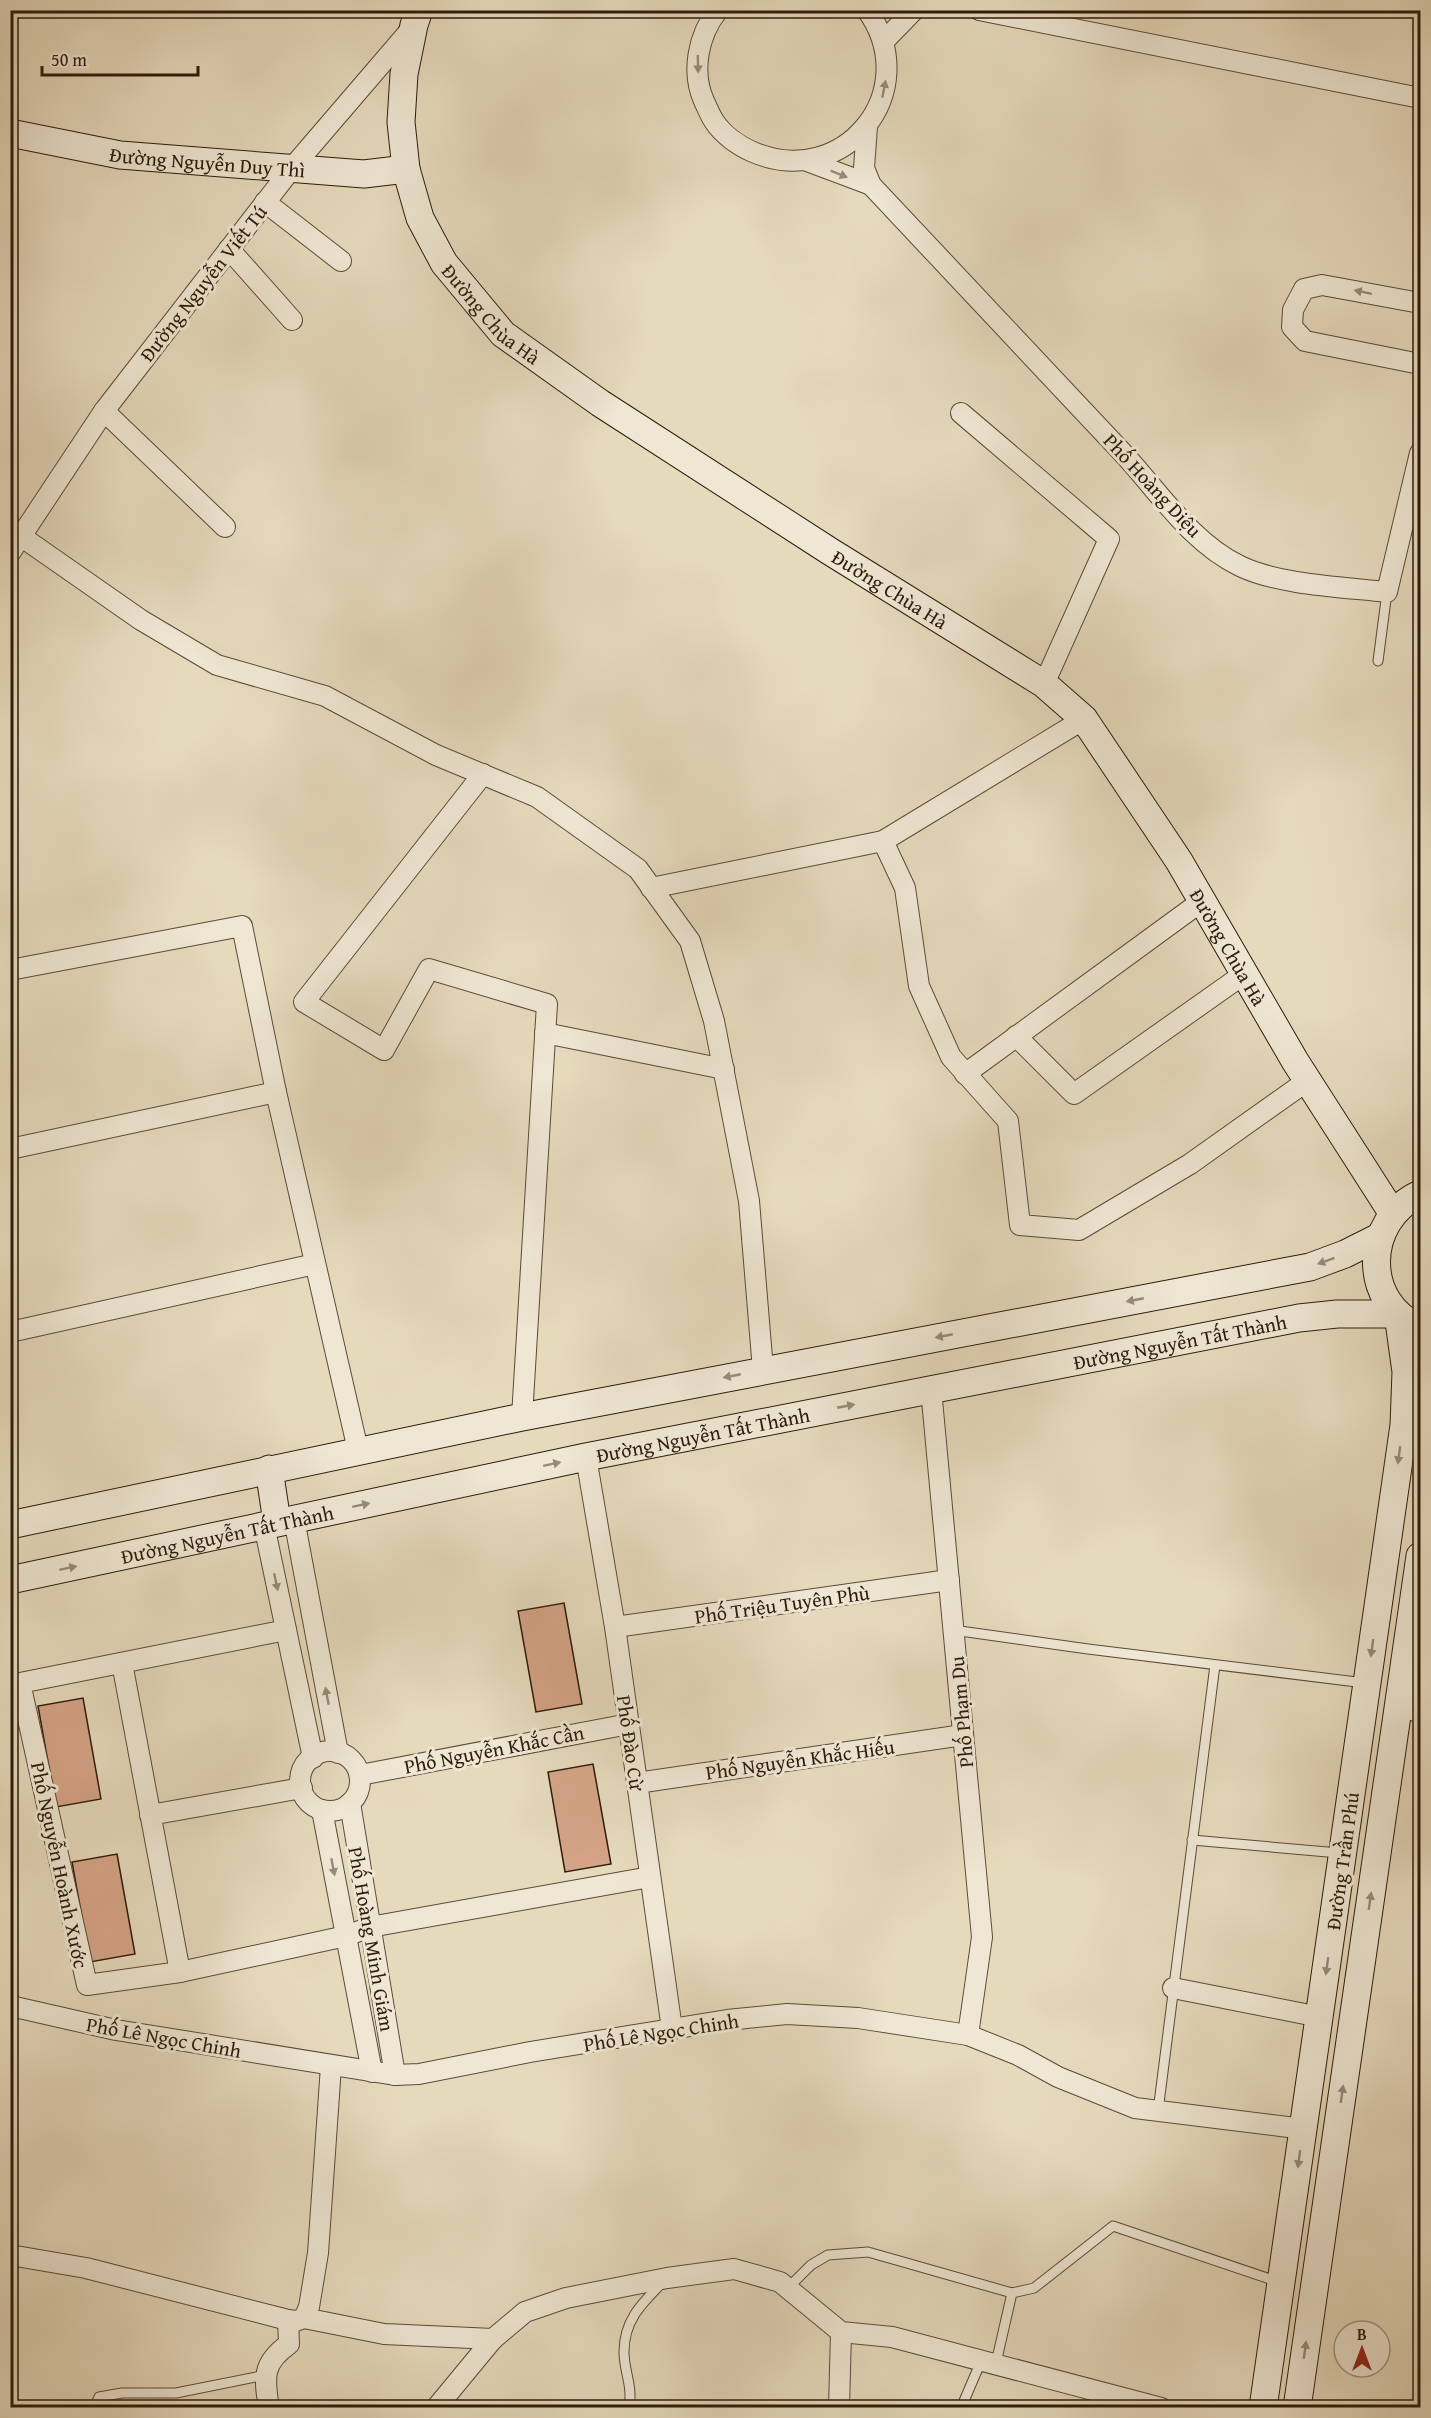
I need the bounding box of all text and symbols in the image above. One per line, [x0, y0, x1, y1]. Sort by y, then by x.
scale bar [42, 39, 198, 77]
text: 50 m [51, 46, 87, 73]
one-way arrow [694, 55, 703, 74]
one-way arrow [880, 79, 889, 98]
street label: Đường Nguyễn Duy Thì [107, 139, 307, 184]
one-way arrow [830, 170, 848, 179]
street label: Đường Nguyễn Viết Tú [132, 198, 274, 368]
street label: Đường Chùa Hà [436, 257, 547, 371]
one-way arrow [1354, 286, 1373, 296]
street label: Phố Hoàng Diệu [1097, 426, 1209, 544]
street label: Đường Chùa Hà [827, 542, 954, 636]
street label: Đường Chùa Hà [1183, 883, 1274, 1011]
one-way arrow [1317, 1257, 1335, 1267]
one-way arrow [1126, 1296, 1145, 1305]
street label: Đường Nguyễn Tất Thành [1071, 1306, 1289, 1376]
one-way arrow [934, 1332, 953, 1341]
one-way arrow [722, 1372, 741, 1381]
street label: Đường Nguyễn Tất Thành [594, 1399, 812, 1469]
one-way arrow [837, 1401, 856, 1410]
one-way arrow [1395, 1446, 1404, 1465]
one-way arrow [542, 1459, 561, 1469]
street label: Đường Nguyễn Tất Thành [118, 1497, 336, 1570]
one-way arrow [352, 1499, 370, 1509]
one-way arrow [58, 1563, 77, 1572]
one-way arrow [271, 1573, 281, 1591]
street label: Phố Triệu Tuyên Phù [693, 1577, 871, 1631]
one-way arrow [1368, 1639, 1377, 1658]
street label: Phố Phạm Du [942, 1655, 980, 1769]
one-way arrow [322, 1686, 331, 1705]
street label: Phố Đào Cừ [610, 1693, 652, 1793]
street label: Phố Nguyễn Khắc Cần [402, 1717, 586, 1781]
street label: Phố Nguyễn Khắc Hiếu [704, 1731, 896, 1787]
street label: Phố Nguyễn Hoành Xước [24, 1759, 96, 1971]
street label: Đường Trần Phú [1318, 1790, 1366, 1932]
street label: Phố Hoàng Minh Giám [341, 1844, 403, 2034]
one-way arrow [329, 1858, 338, 1877]
one-way arrow [1366, 1892, 1375, 1911]
one-way arrow [1322, 1957, 1331, 1976]
street label: Phố Lê Ngọc Chinh [581, 2005, 741, 2059]
street label: Phố Lê Ngọc Chinh [84, 2009, 244, 2065]
one-way arrow [1337, 2085, 1346, 2104]
one-way arrow [1295, 2150, 1304, 2169]
north arrow [1332, 2319, 1392, 2379]
text: B [1357, 2322, 1367, 2346]
one-way arrow [1300, 2340, 1309, 2359]

